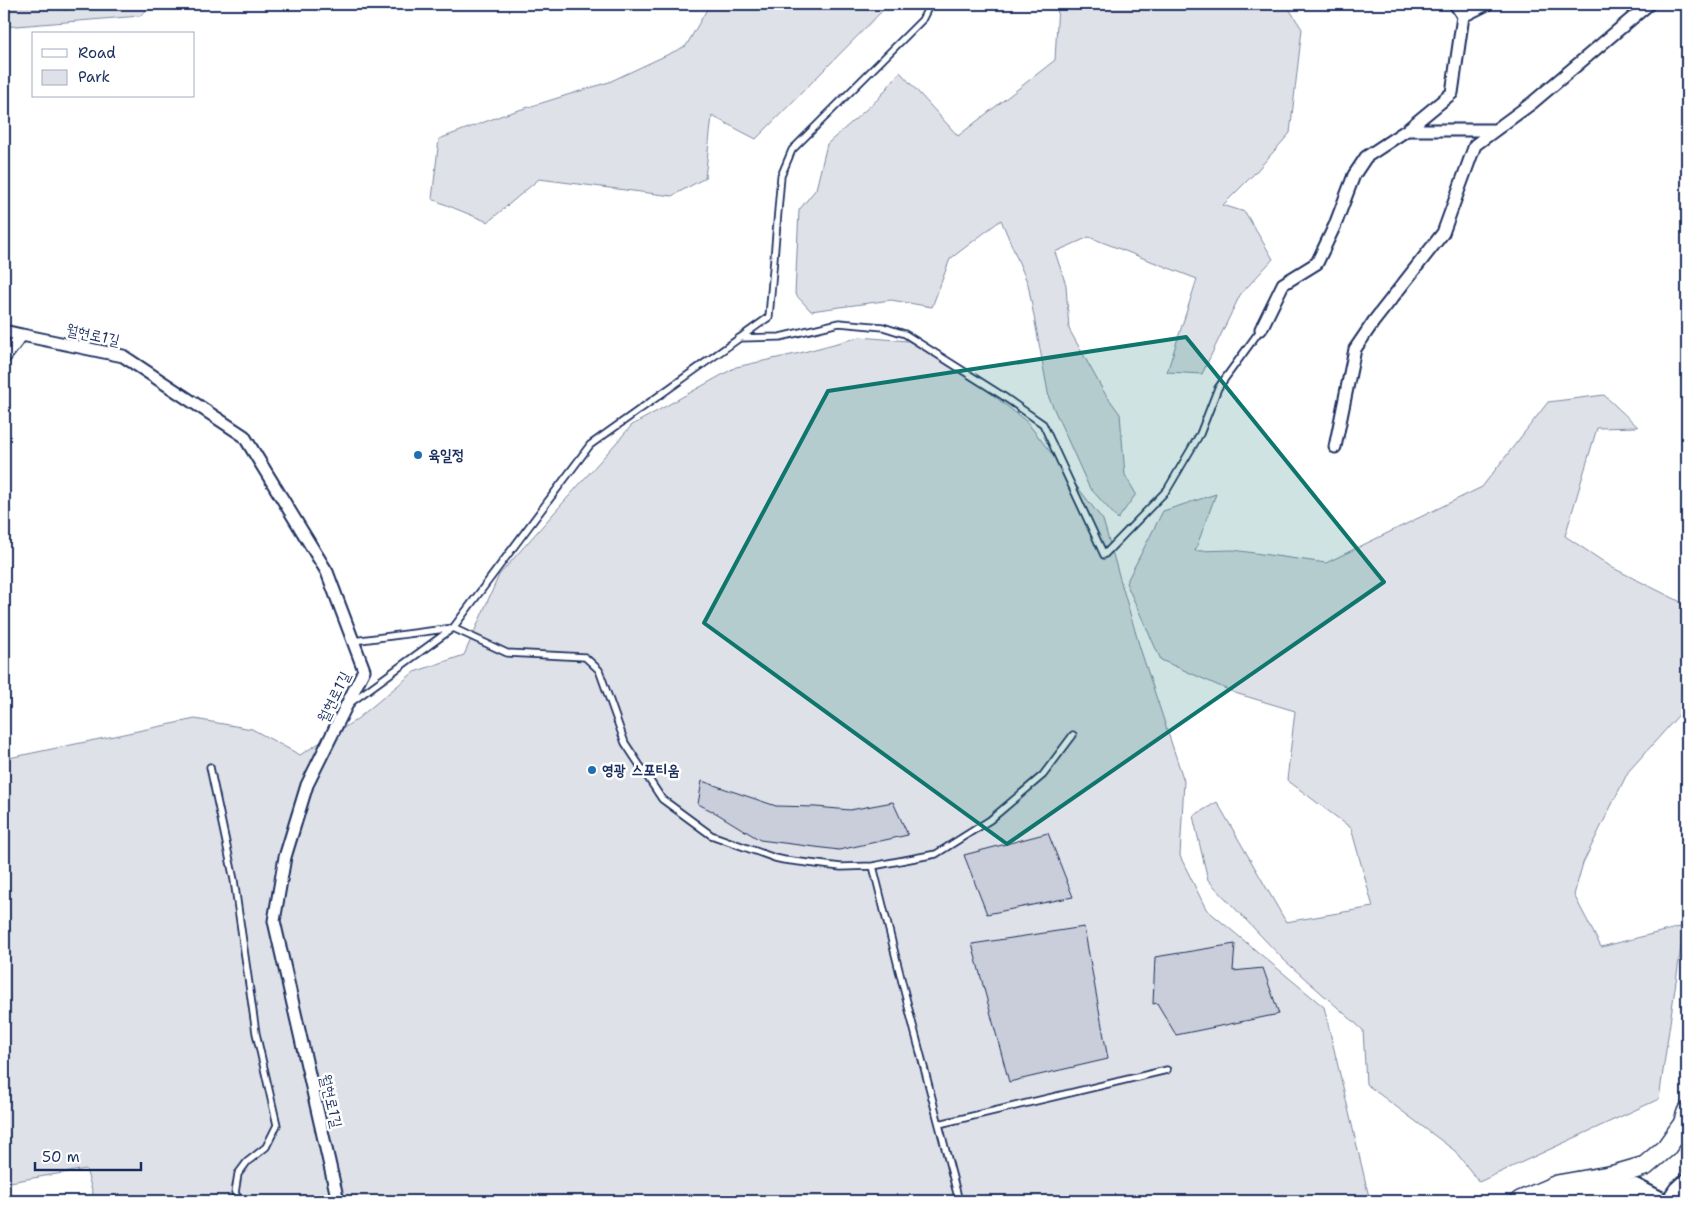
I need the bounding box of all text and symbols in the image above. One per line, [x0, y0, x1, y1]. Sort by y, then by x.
legend [32, 32, 195, 98]
text: Road [78, 43, 116, 63]
text: Park [78, 67, 110, 87]
street label: 월현로1길 [64, 320, 122, 350]
place label: 육일정 [428, 445, 464, 465]
marker: 육일정 [412, 449, 424, 461]
street label: 월현로1길 [313, 668, 355, 726]
place label: 영광 스포티움 [602, 760, 680, 780]
marker: 영광 스포티움 [586, 764, 598, 776]
street label: 월현로1길 [315, 1072, 347, 1130]
scale bar [35, 1140, 141, 1172]
text: 50 m [42, 1147, 80, 1167]

